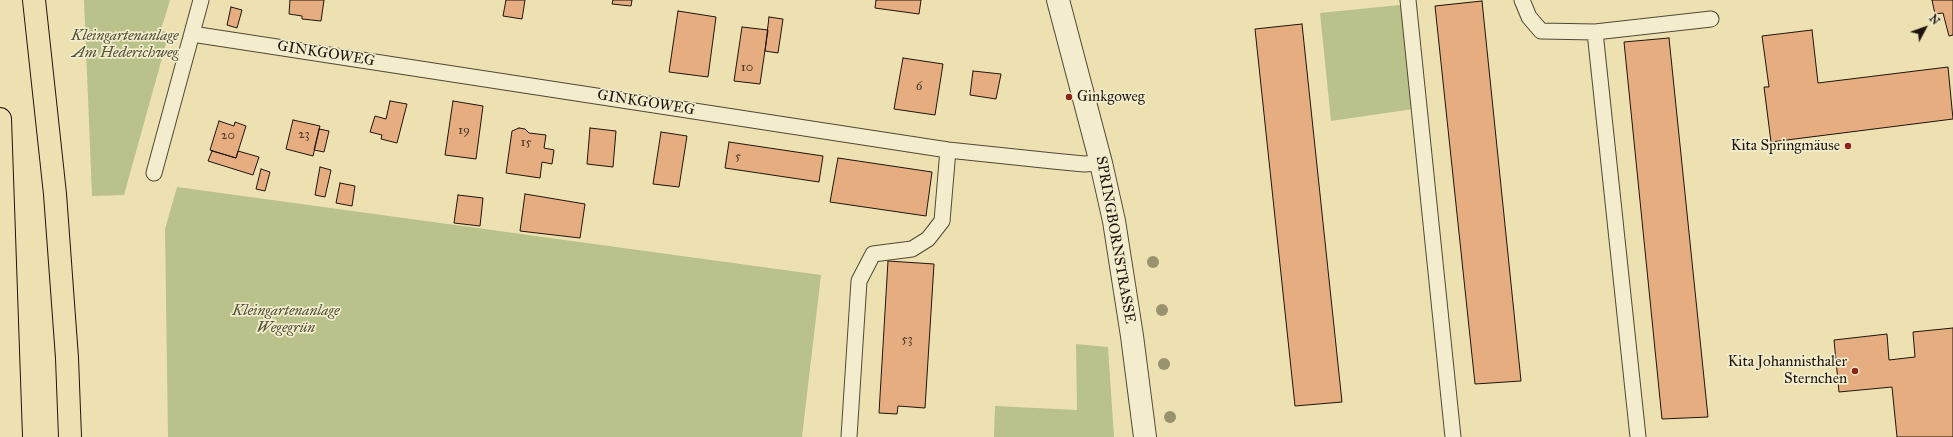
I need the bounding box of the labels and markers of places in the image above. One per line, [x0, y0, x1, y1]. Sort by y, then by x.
place label: Ginkgoweg [1077, 88, 1145, 106]
marker: Ginkgoweg [1064, 92, 1074, 102]
place label: Kita Springmäuse [1731, 137, 1840, 155]
marker: Kita Springmäuse [1843, 141, 1853, 151]
place label: Kita Johannisthaler Sternchen [1728, 353, 1847, 388]
marker: Kita Johannisthaler Sternchen [1850, 366, 1860, 376]

